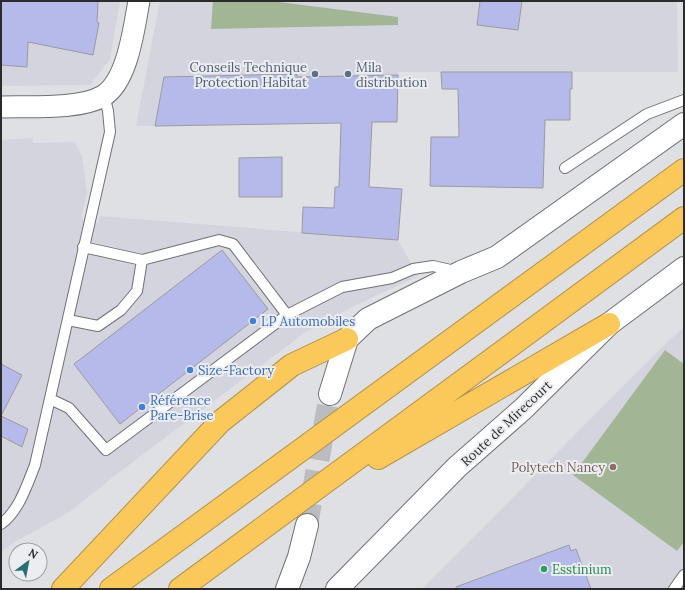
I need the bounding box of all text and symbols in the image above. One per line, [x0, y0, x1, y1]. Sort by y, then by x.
place label: Conseils Technique Protection Habitat [190, 59, 307, 91]
place label: Mila distribution [356, 59, 427, 91]
marker: Conseils Technique Protection Habitat [310, 69, 320, 79]
marker: Mila distribution [343, 69, 353, 79]
place label: LP Automobiles [261, 313, 355, 330]
marker: LP Automobiles [248, 316, 258, 326]
place label: Size-Factory [198, 362, 274, 379]
marker: Size-Factory [185, 365, 195, 375]
street label: Route de Mirecourt [457, 377, 555, 470]
place label: Référence Pare-Brise [150, 392, 214, 424]
marker: Référence Pare-Brise [137, 402, 147, 412]
place label: Polytech Nancy [511, 459, 605, 476]
marker: Polytech Nancy [608, 462, 618, 472]
north arrow [8, 542, 48, 582]
text: N [26, 545, 41, 562]
place label: Esstinium [552, 561, 612, 578]
marker: Esstinium [539, 564, 549, 574]

